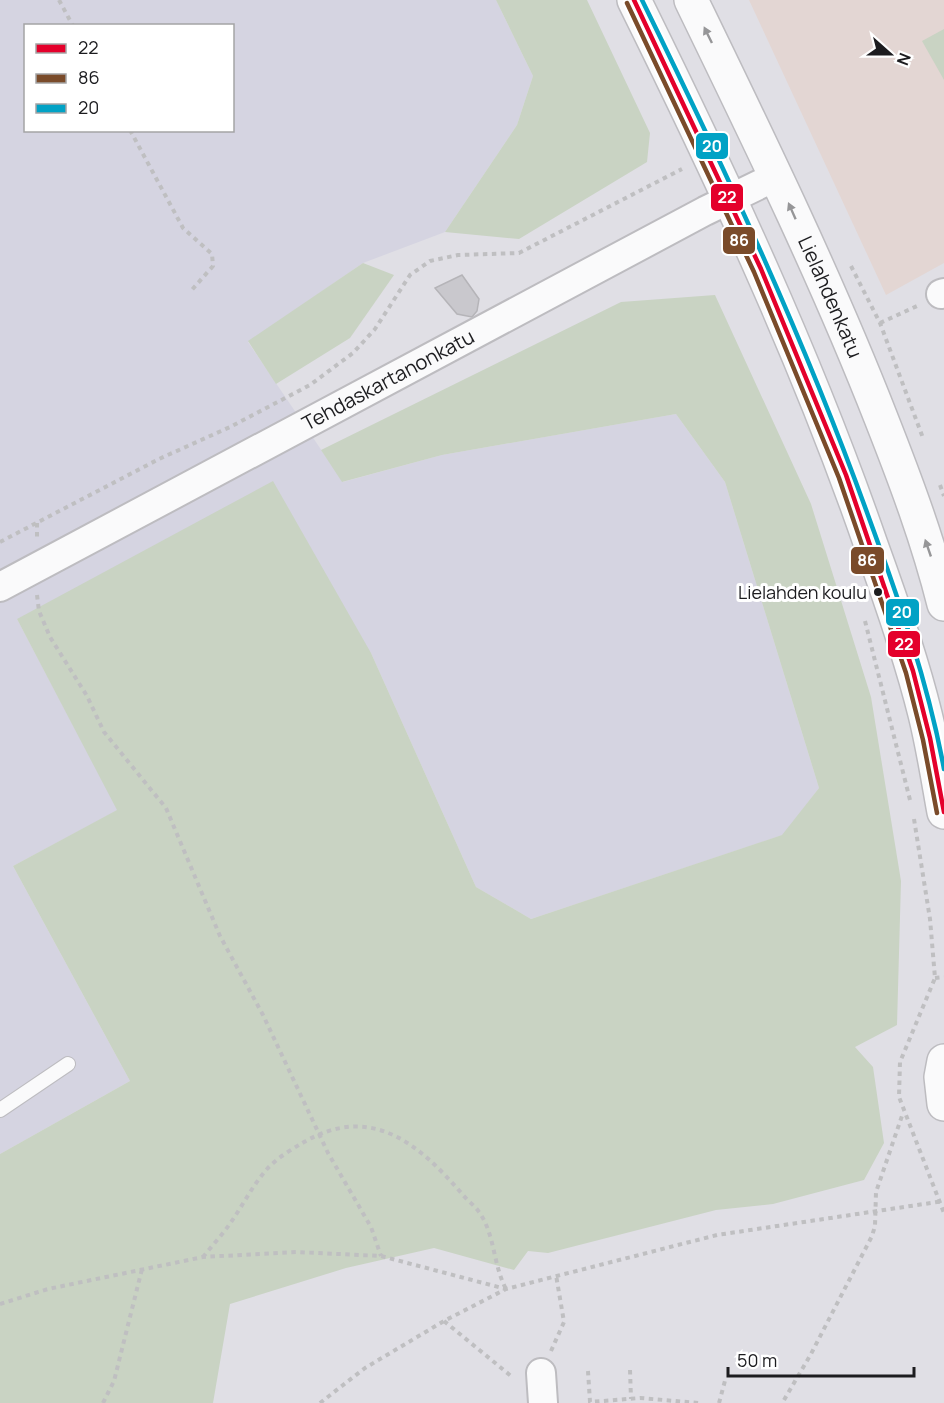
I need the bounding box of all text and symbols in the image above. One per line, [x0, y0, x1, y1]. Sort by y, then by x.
legend [24, 24, 234, 132]
north arrow [860, 24, 920, 84]
one-way arrow [703, 27, 713, 44]
text: 22 [78, 35, 99, 59]
text: N [892, 50, 916, 69]
text: 86 [78, 65, 100, 89]
text: 20 [78, 95, 99, 119]
line badge: 20 [695, 132, 729, 160]
text: 20 [702, 135, 722, 157]
line badge: 22 [710, 183, 744, 212]
text: 22 [717, 186, 737, 208]
one-way arrow [787, 202, 797, 220]
line badge: 86 [722, 226, 756, 255]
text: 86 [729, 229, 749, 251]
street label: Lielahdenkatu [792, 231, 869, 362]
street label: Tehdaskartanonkatu [297, 323, 479, 436]
one-way arrow [922, 538, 932, 556]
line badge: 86 [850, 546, 885, 575]
text: 86 [857, 549, 877, 571]
place label: Lielahden koulu [738, 580, 867, 604]
marker: Lielahden koulu [872, 586, 884, 598]
line badge: 20 [885, 598, 920, 627]
text: 20 [892, 601, 912, 623]
line badge: 22 [887, 630, 921, 658]
text: 22 [894, 633, 914, 655]
scale bar [728, 1340, 914, 1378]
text: 50 m [737, 1348, 777, 1372]

